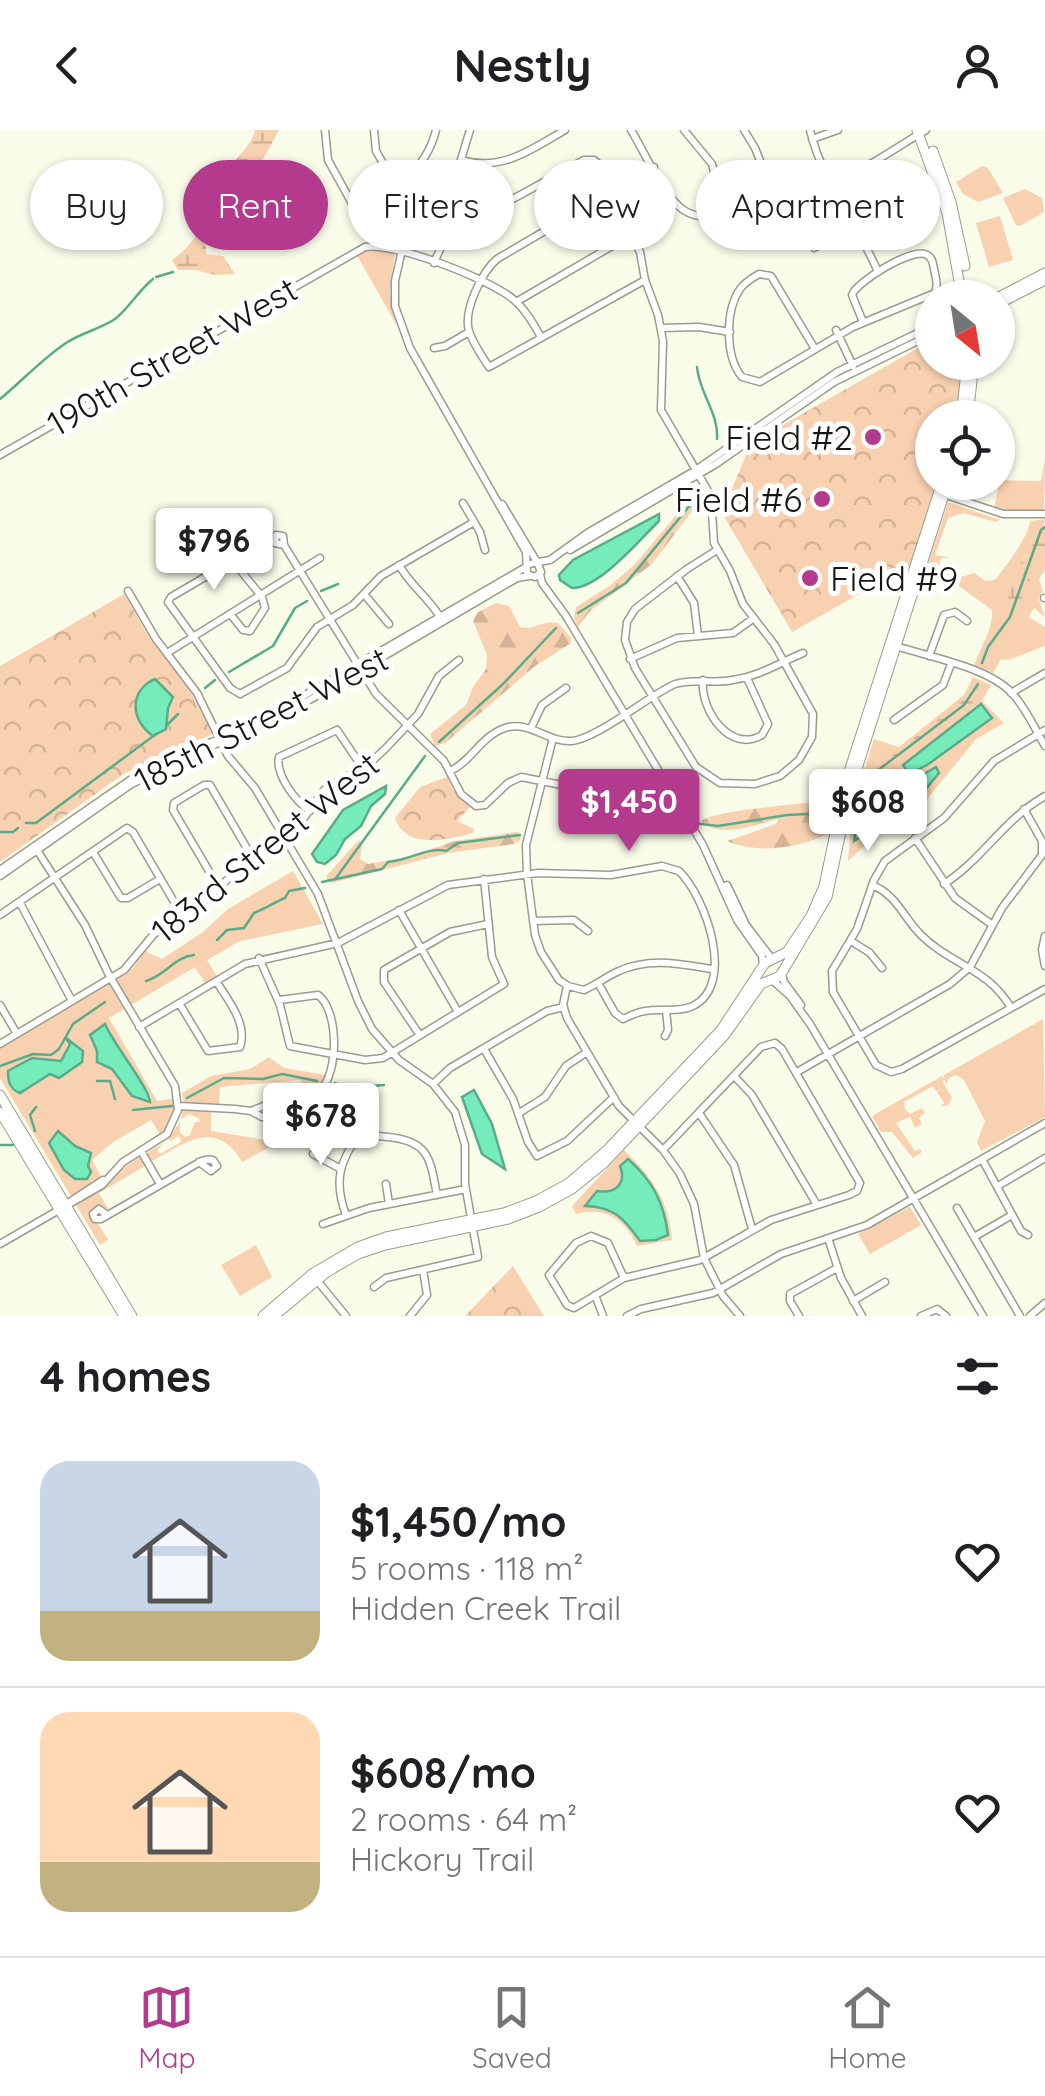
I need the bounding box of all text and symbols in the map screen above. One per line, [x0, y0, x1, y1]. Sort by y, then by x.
text: Nestly [454, 37, 591, 93]
icon: back [40, 38, 95, 93]
icon: person [950, 38, 1005, 93]
chip: Buy [30, 160, 163, 250]
chip: Rent [183, 160, 328, 250]
chip: Filters [348, 160, 514, 250]
chip: New [534, 160, 676, 250]
chip: Apartment [696, 160, 940, 250]
street label: 190th Street West [39, 267, 305, 445]
north arrow [915, 280, 1015, 380]
map controls [915, 280, 1015, 500]
button: locate [915, 400, 1015, 500]
place label: Field #2 [725, 415, 853, 459]
marker: Field #2 [862, 426, 884, 448]
place label: Field #6 [675, 477, 802, 521]
marker: Field #6 [811, 488, 833, 510]
pin: $796 [155, 508, 273, 593]
text: $796 [178, 520, 250, 560]
place label: Field #9 [830, 556, 958, 600]
marker: Field #9 [799, 567, 821, 589]
street label: 185th Street West [127, 636, 395, 802]
street label: 183rd Street West [142, 742, 388, 952]
pin: $1,450 [548, 769, 710, 854]
pin: $608 [809, 769, 927, 854]
text: $1,450 [580, 781, 678, 821]
text: $608 [831, 781, 905, 821]
pin: $678 [262, 1083, 380, 1168]
text: $678 [285, 1095, 357, 1135]
icon: filters [950, 1349, 1005, 1404]
text: 4 homes [40, 1350, 211, 1403]
text: $1,450/mo [350, 1495, 566, 1548]
icon: home [120, 1501, 240, 1621]
icon: heart [950, 1534, 1005, 1589]
text: 5 rooms · 118 m² [350, 1548, 583, 1588]
text: Hidden Creek Trail [350, 1588, 621, 1628]
text: $608/mo [350, 1746, 536, 1799]
icon: home [120, 1752, 240, 1872]
icon: heart [950, 1785, 1005, 1840]
text: 2 rooms · 64 m² [350, 1799, 577, 1839]
text: Hickory Trail [350, 1839, 534, 1879]
tab: Map [138, 1980, 195, 2075]
tab: Saved [472, 1980, 552, 2075]
tab: Home [828, 1980, 907, 2075]

